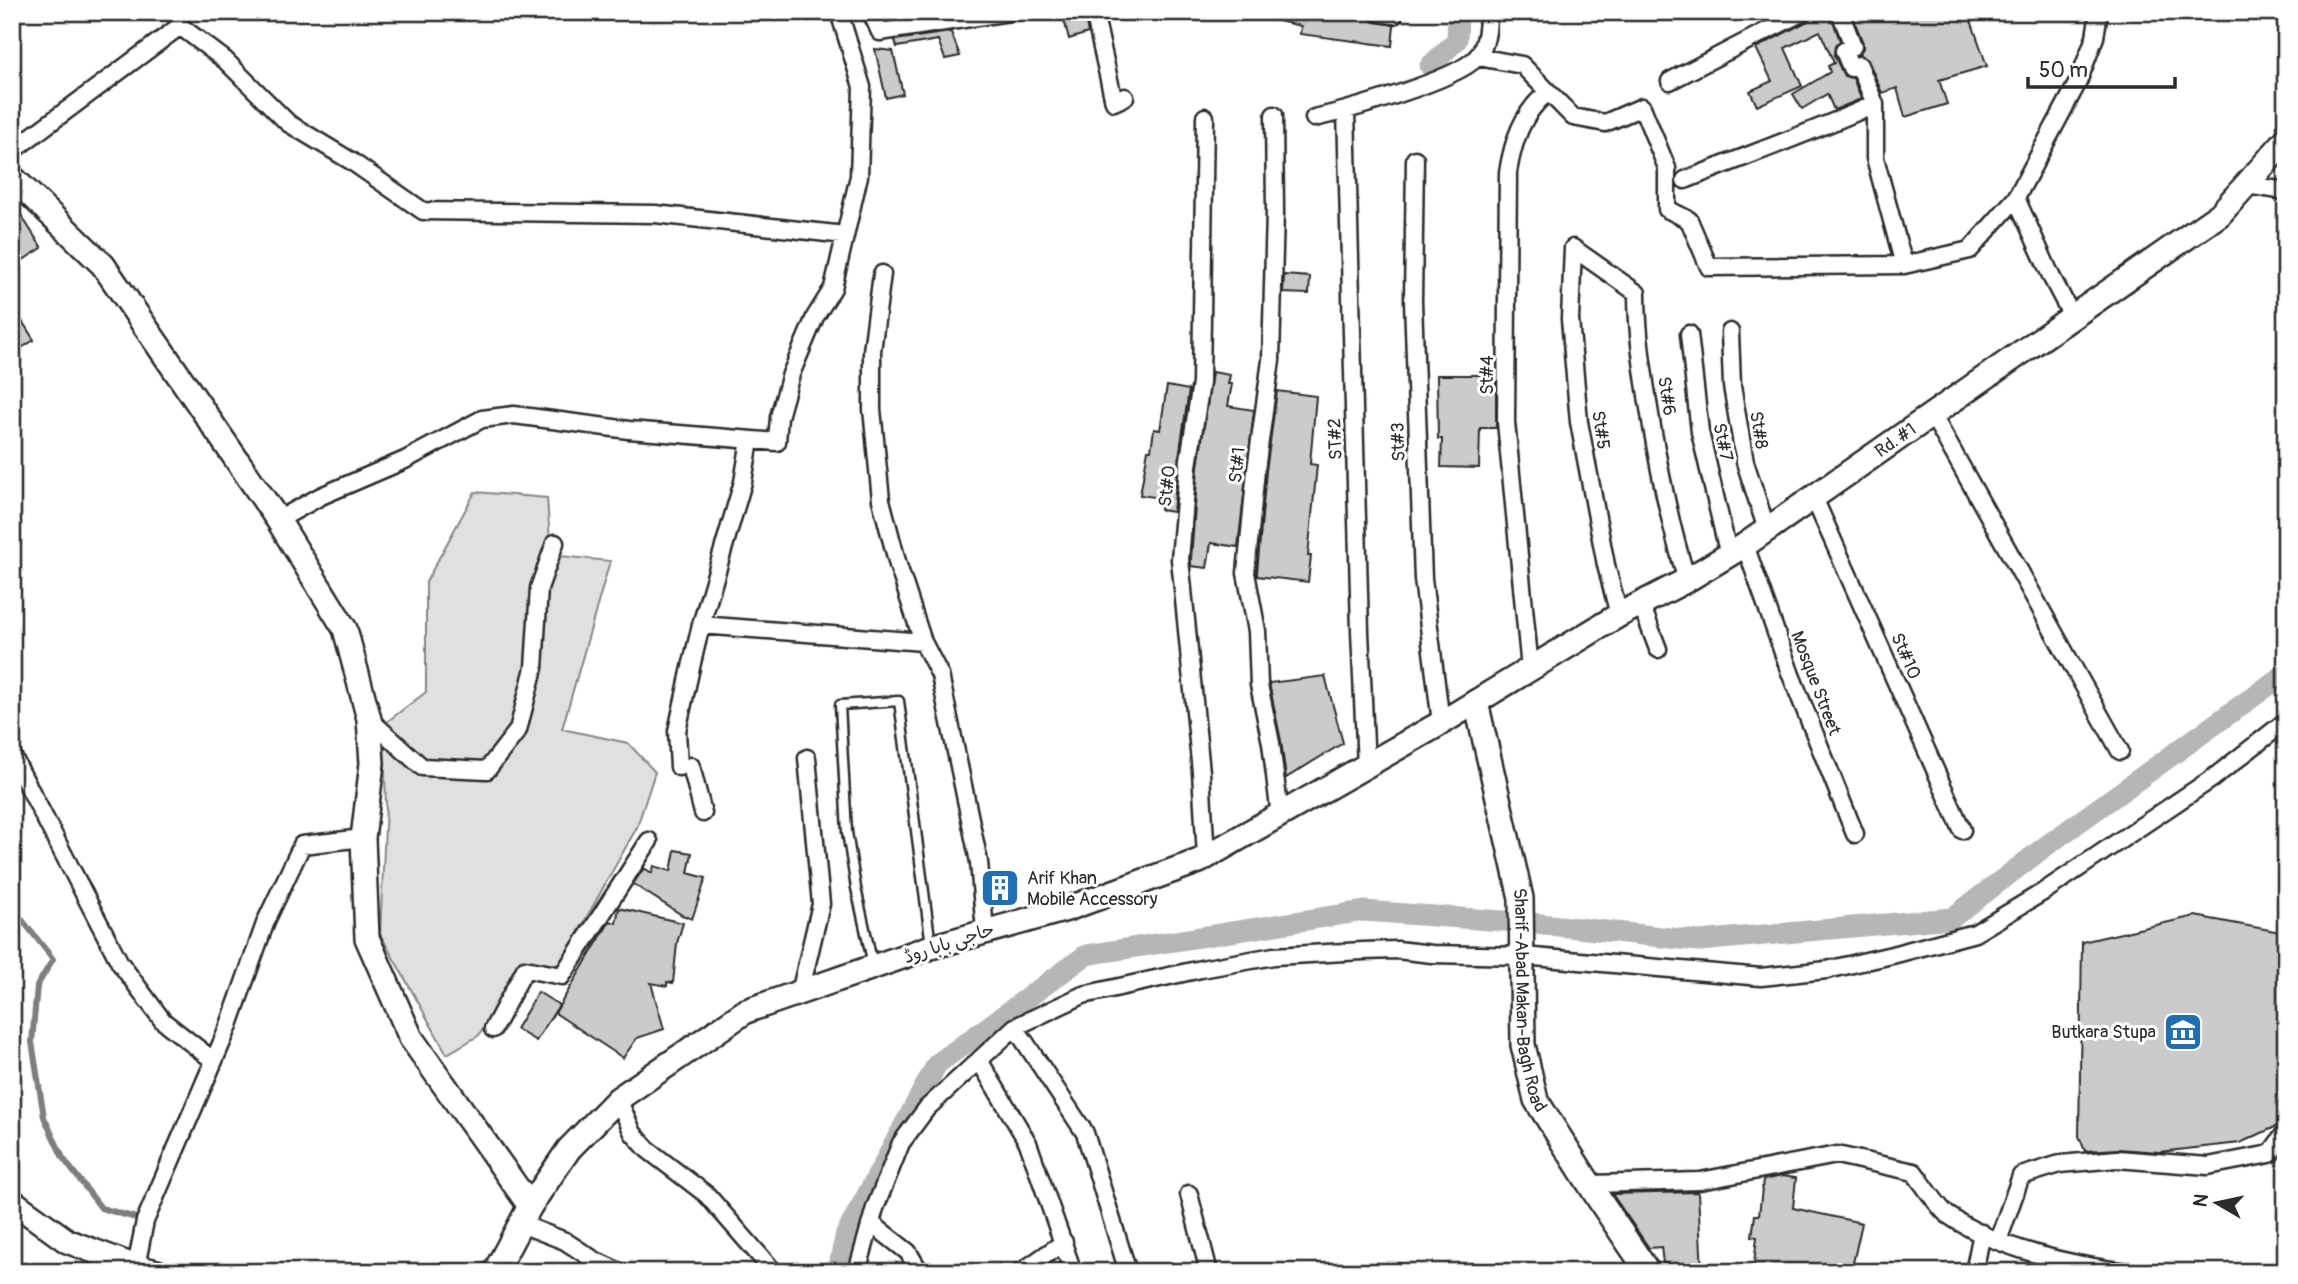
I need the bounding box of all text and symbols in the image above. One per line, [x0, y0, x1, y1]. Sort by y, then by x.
scale bar [2028, 46, 2176, 90]
text: 50 m [2039, 57, 2088, 84]
street label: St#4 [1476, 355, 1499, 395]
street label: St#6 [1652, 375, 1681, 417]
street label: St#5 [1586, 409, 1615, 451]
street label: St#8 [1744, 409, 1773, 451]
street label: ST#2 [1323, 418, 1348, 460]
street label: Rd. #1 [1871, 418, 1921, 463]
street label: St#7 [1707, 421, 1738, 464]
street label: St#3 [1386, 422, 1411, 462]
street label: St#1 [1224, 446, 1251, 484]
street label: St#0 [1154, 464, 1181, 508]
street label: Mosque Street [1785, 628, 1846, 739]
street label: St#10 [1885, 629, 1926, 683]
building icon: Arif Khan Mobile Accessory [979, 867, 1021, 909]
place label: Arif Khan Mobile Accessory [1027, 867, 1158, 911]
street label: Sharif-Abad Makan-Bagh Road [1507, 886, 1552, 1117]
street label: حاجی بابا روڈ [901, 918, 997, 969]
museum icon: Butkara Stupa [2162, 1011, 2204, 1053]
place label: Butkara Stupa [2051, 1021, 2156, 1044]
north arrow [2182, 1168, 2252, 1238]
text: N [2188, 1192, 2214, 1209]

